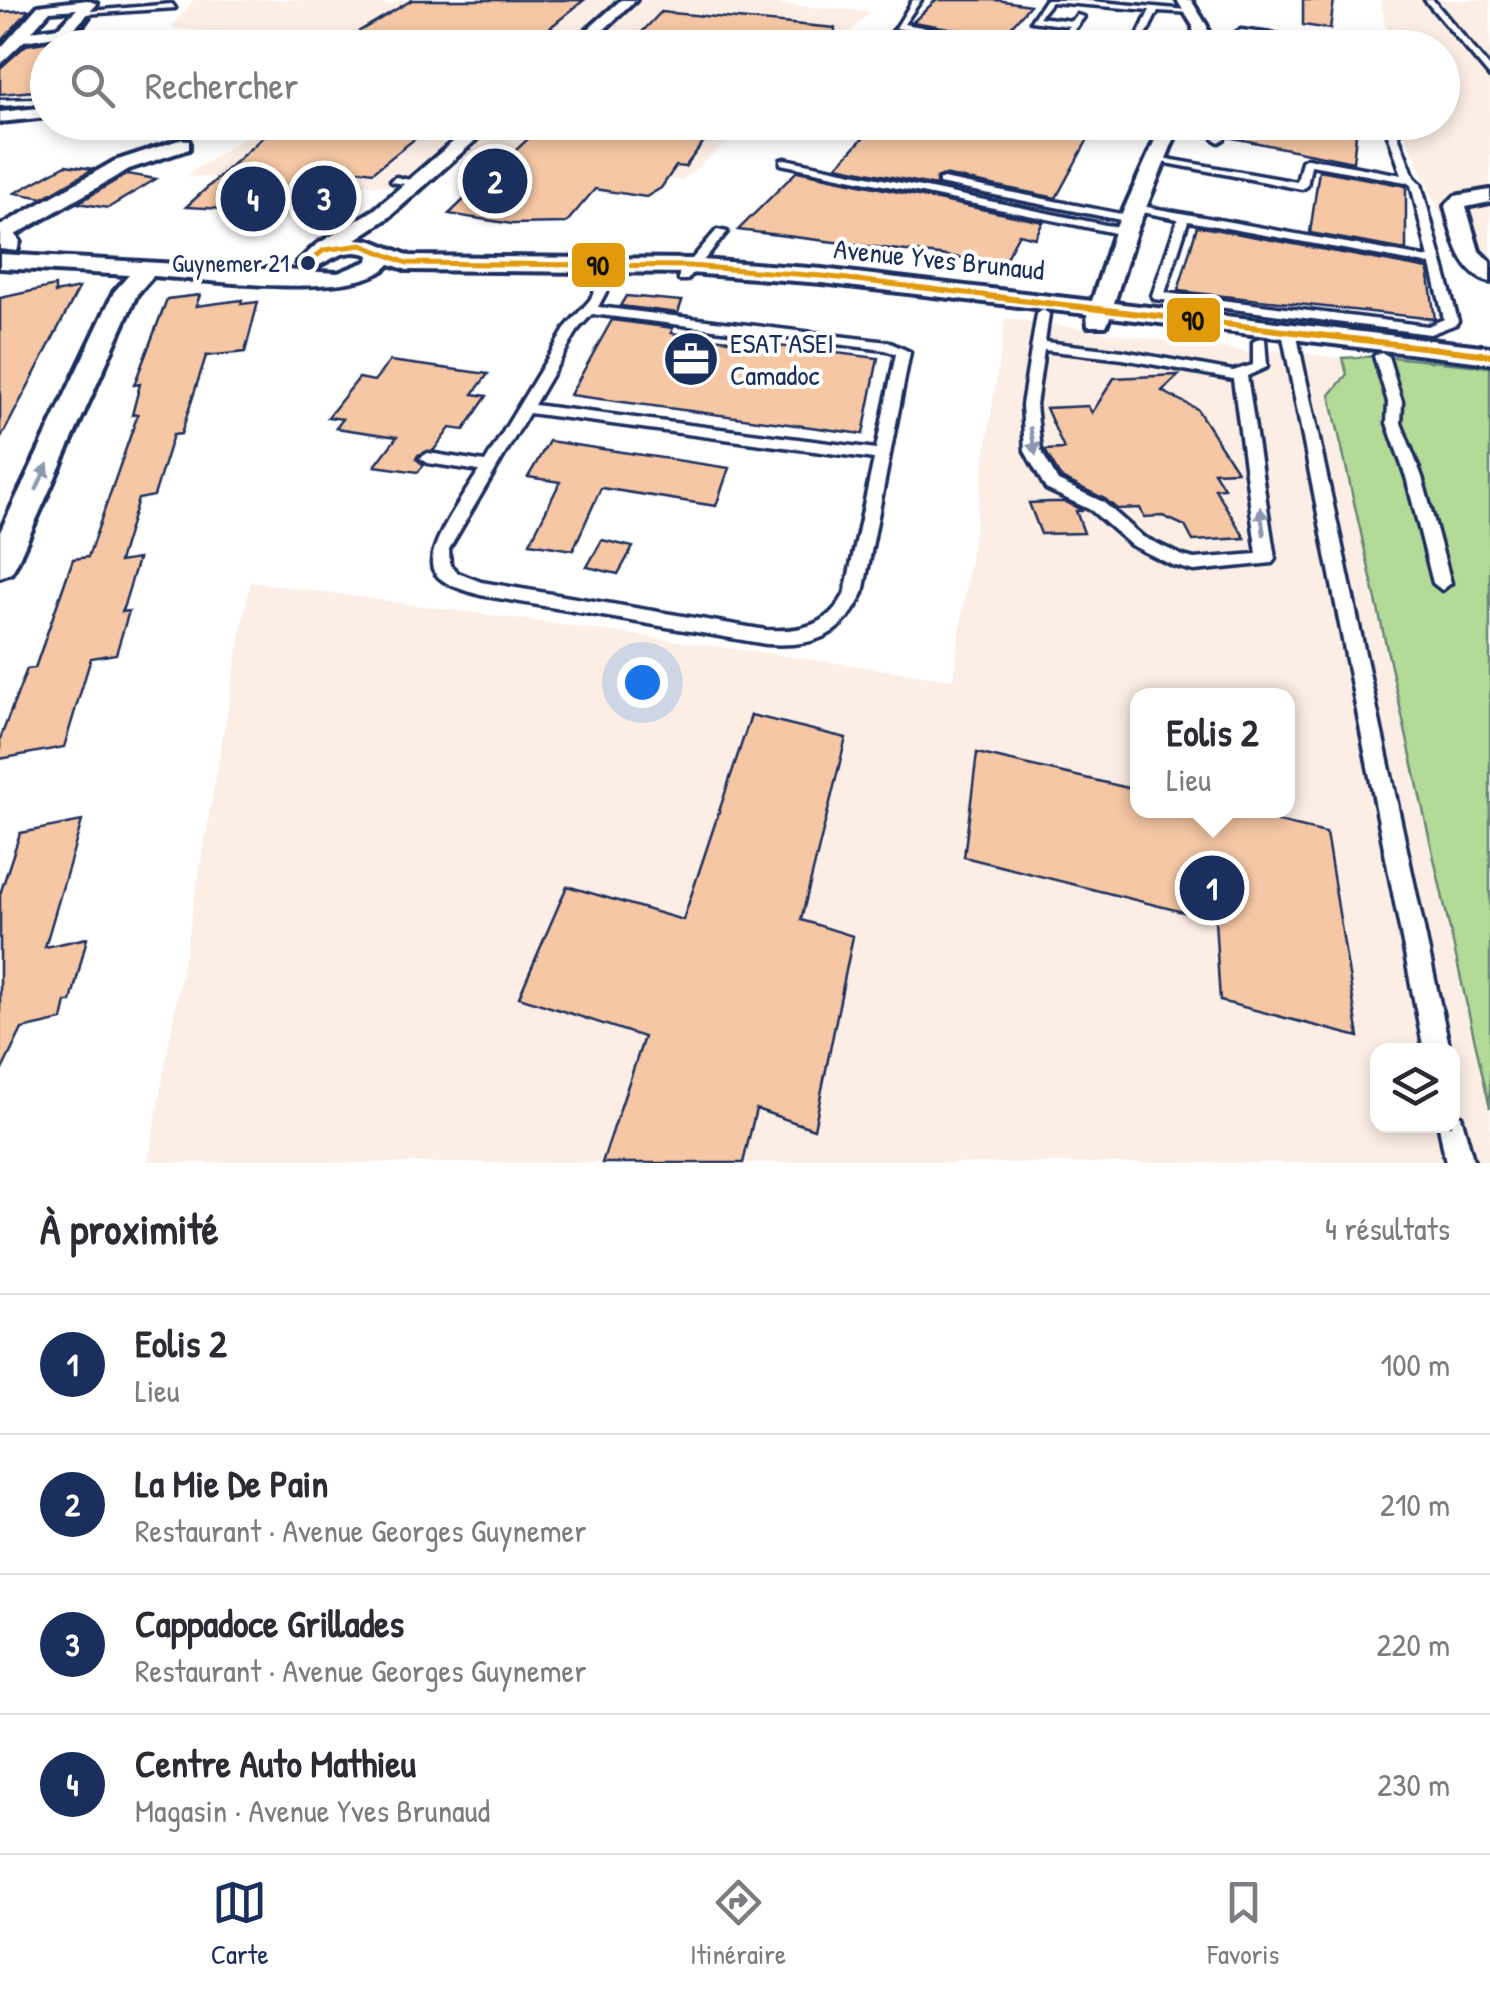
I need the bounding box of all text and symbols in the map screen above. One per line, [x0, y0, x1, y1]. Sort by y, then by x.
search box [30, 30, 1460, 140]
icon: search [65, 58, 120, 113]
text: Rechercher [145, 59, 298, 111]
pin: 2 [462, 144, 528, 218]
pin: 3 [292, 160, 356, 236]
pin: 4 [220, 162, 286, 236]
street label: Avenue Yves Brunaud [832, 229, 1046, 289]
line badge: 90 [570, 241, 627, 289]
place label: Guynemer 21 [172, 246, 289, 280]
text: 90 [587, 246, 610, 284]
marker: Guynemer 21 [298, 253, 318, 273]
line badge: 90 [1165, 296, 1222, 344]
text: 90 [1182, 301, 1205, 339]
place label: ESAT ASEI Camadoc [730, 324, 834, 394]
office icon: ESAT ASEI Camadoc [661, 329, 721, 389]
one-way arrow [1026, 426, 1042, 457]
one-way arrow [34, 462, 50, 492]
one-way arrow [1254, 505, 1270, 536]
your location [617, 657, 668, 708]
popup [1130, 688, 1295, 818]
text: Eolis 2 [1167, 706, 1258, 758]
text: Lieu [1167, 758, 1211, 801]
pin: 1 [1180, 850, 1244, 926]
map controls [1370, 1043, 1460, 1133]
button: layers [1370, 1043, 1460, 1133]
text: À proximité [40, 1200, 219, 1257]
text: 4 résultats [1325, 1207, 1450, 1250]
text: Eolis 2 [135, 1317, 227, 1369]
text: 1 [67, 1343, 78, 1386]
text: 100 m [1381, 1343, 1450, 1386]
text: Lieu [135, 1369, 180, 1412]
text: La Mie De Pain [135, 1457, 329, 1509]
text: 2 [65, 1483, 80, 1526]
text: 210 m [1380, 1483, 1450, 1526]
text: Restaurant · Avenue Georges Guynemer [135, 1509, 587, 1552]
text: Cappadoce Grillades [135, 1597, 404, 1649]
text: 3 [65, 1623, 80, 1666]
text: 220 m [1377, 1623, 1450, 1666]
text: Restaurant · Avenue Georges Guynemer [135, 1649, 587, 1692]
text: Centre Auto Mathieu [135, 1737, 416, 1789]
text: 4 [66, 1763, 79, 1806]
text: 230 m [1377, 1763, 1450, 1806]
text: Magasin · Avenue Yves Brunaud [135, 1789, 490, 1832]
tab: Carte [211, 1875, 269, 1973]
tab: Itinéraire [690, 1875, 786, 1973]
tab: Favoris [1208, 1875, 1279, 1973]

